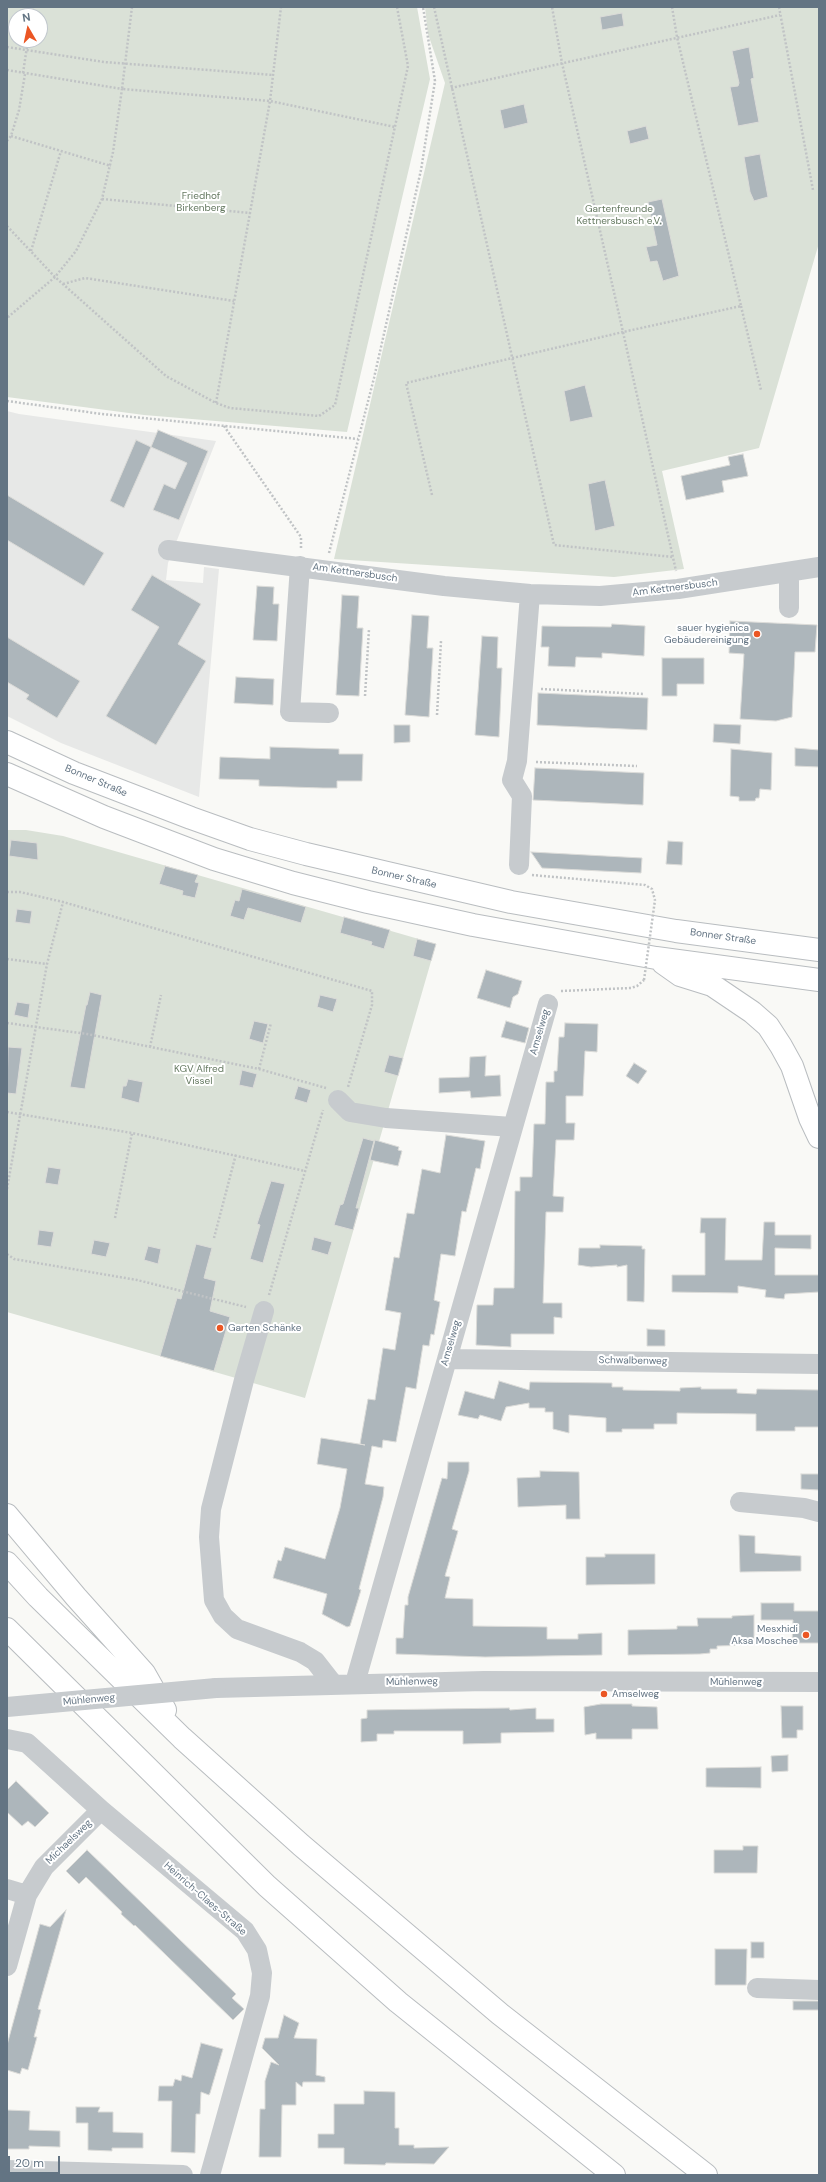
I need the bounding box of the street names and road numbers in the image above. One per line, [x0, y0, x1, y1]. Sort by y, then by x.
street label: Am Kettnersbusch [312, 561, 398, 585]
street label: Am Kettnersbusch [632, 577, 718, 599]
street label: Bonner Straße [63, 762, 129, 800]
street label: Bonner Straße [370, 865, 438, 891]
street label: Bonner Straße [689, 926, 757, 948]
street label: Amselweg [528, 1008, 552, 1056]
street label: Amselweg [439, 1319, 463, 1367]
street label: Schwalbenweg [599, 1354, 667, 1368]
street label: Mühlenweg [386, 1676, 438, 1688]
street label: Mühlenweg [710, 1676, 762, 1688]
street label: Mühlenweg [62, 1692, 116, 1708]
street label: Michaelsweg [44, 1817, 94, 1867]
street label: Heinrich-Claes-Straße [161, 1860, 249, 1938]

